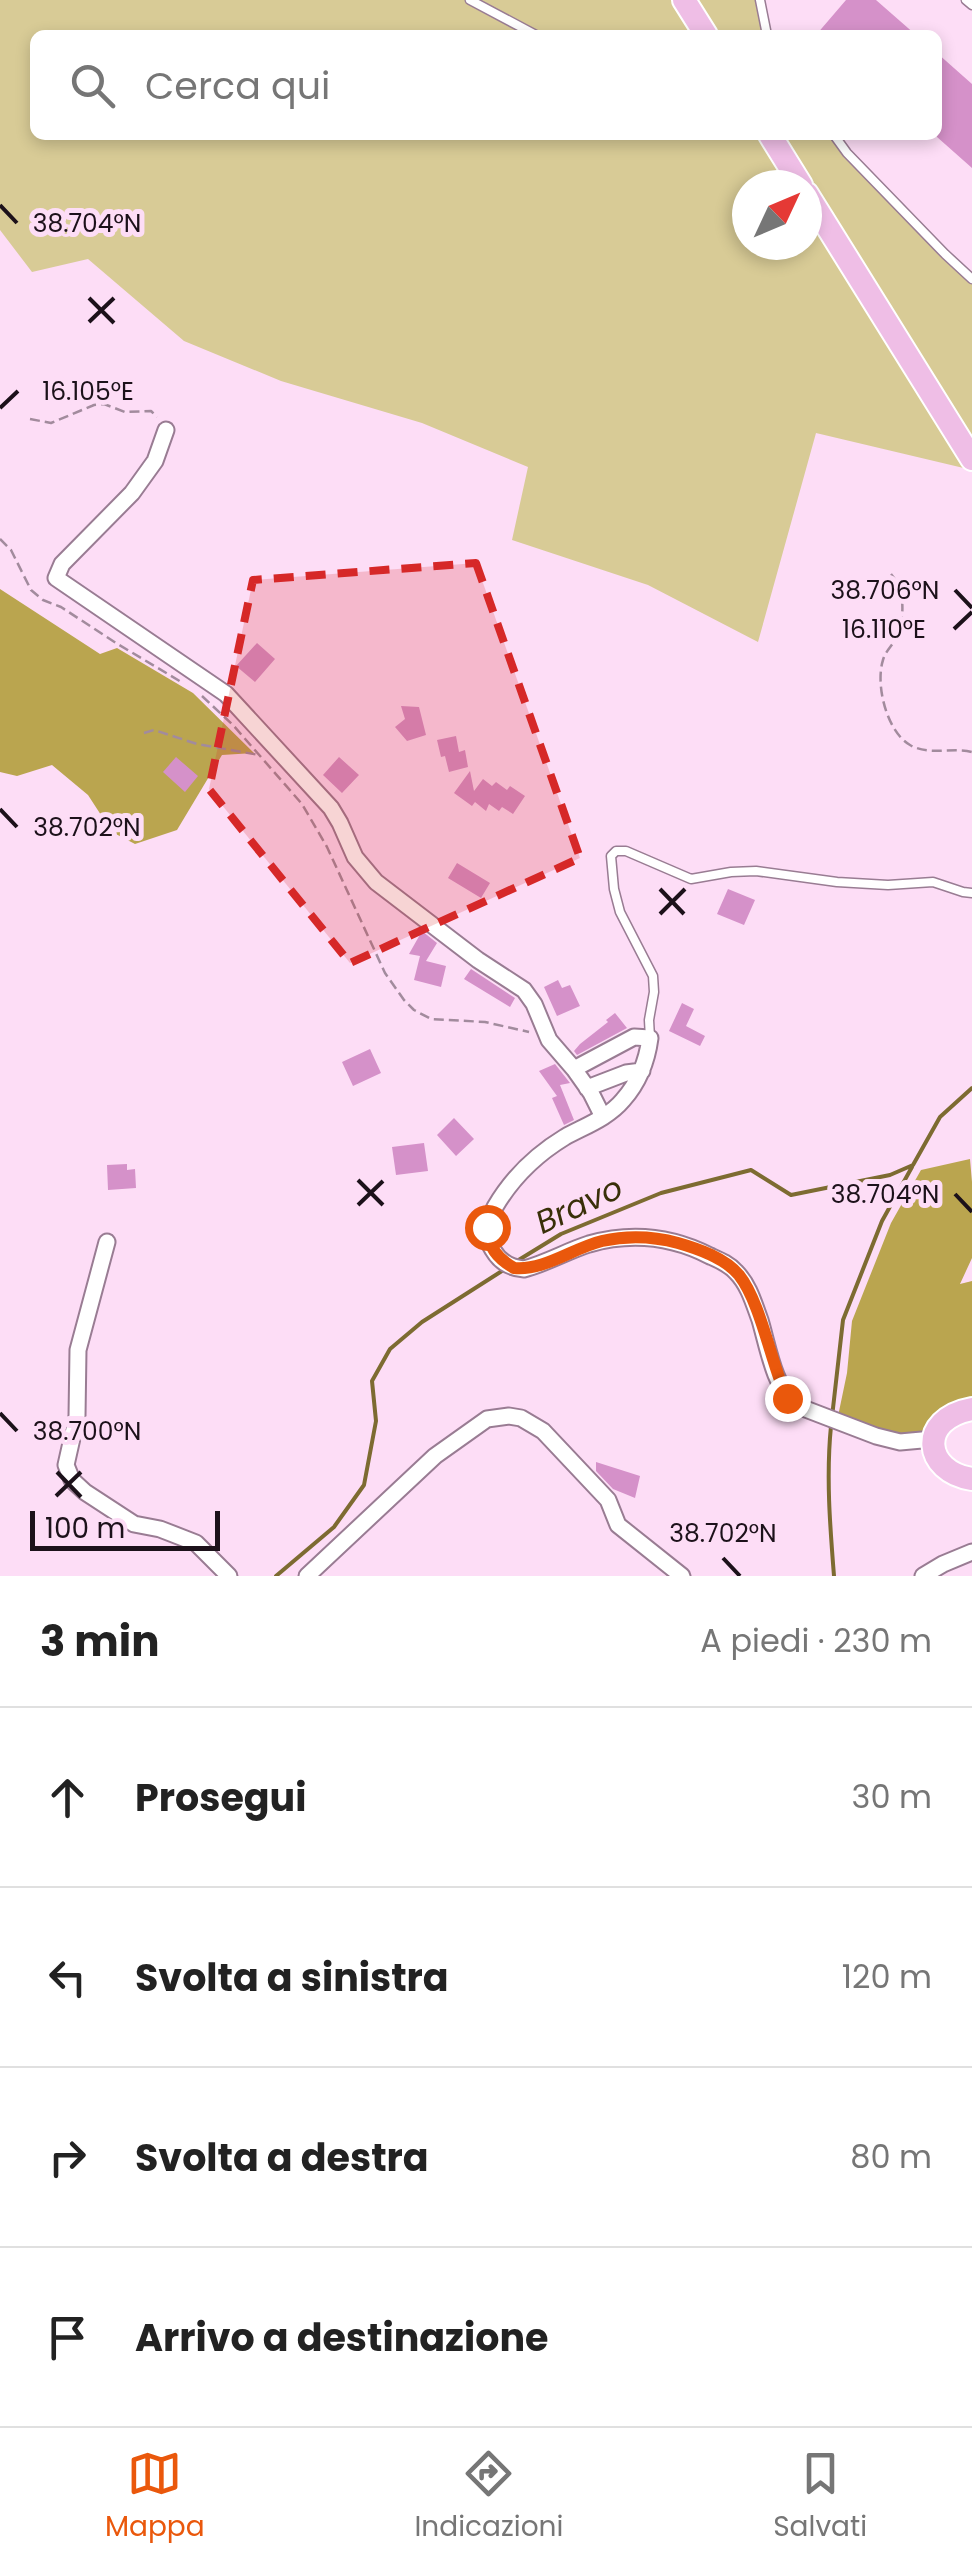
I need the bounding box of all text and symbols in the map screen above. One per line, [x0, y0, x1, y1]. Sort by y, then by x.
search box [30, 30, 942, 140]
icon: search [65, 58, 120, 113]
text: Cerca qui [145, 59, 330, 112]
north arrow [732, 170, 822, 260]
text: 38.704°N [33, 206, 141, 241]
text: 16.105°E [42, 374, 134, 409]
text: 38.706°N [831, 573, 939, 608]
text: 16.110°E [842, 612, 926, 647]
text: 38.702°N [33, 810, 141, 845]
water label: Bravo [528, 1165, 630, 1244]
text: 38.704°N [831, 1177, 939, 1212]
route start [465, 1205, 511, 1251]
route end [765, 1376, 811, 1422]
text: 38.700°N [33, 1414, 141, 1449]
scale bar [30, 1506, 220, 1551]
text: 100 m [45, 1509, 125, 1548]
text: 38.702°N [669, 1516, 777, 1551]
text: 3 min [40, 1612, 160, 1671]
text: A piedi · 230 m [700, 1618, 932, 1663]
icon: ahead [40, 1770, 95, 1825]
text: Prosegui [135, 1771, 306, 1824]
text: 30 m [852, 1774, 932, 1819]
icon: left [40, 1950, 95, 2005]
text: Svolta a sinistra [135, 1951, 449, 2004]
text: 120 m [842, 1954, 932, 1999]
icon: right [40, 2130, 95, 2185]
text: Svolta a destra [135, 2131, 429, 2184]
text: 80 m [850, 2134, 932, 2179]
icon: arrive [40, 2310, 95, 2365]
text: Arrivo a destinazione [135, 2311, 548, 2364]
tab: Mappa [105, 2446, 205, 2548]
tab: Indicazioni [414, 2446, 563, 2548]
tab: Salvati [773, 2446, 867, 2548]

